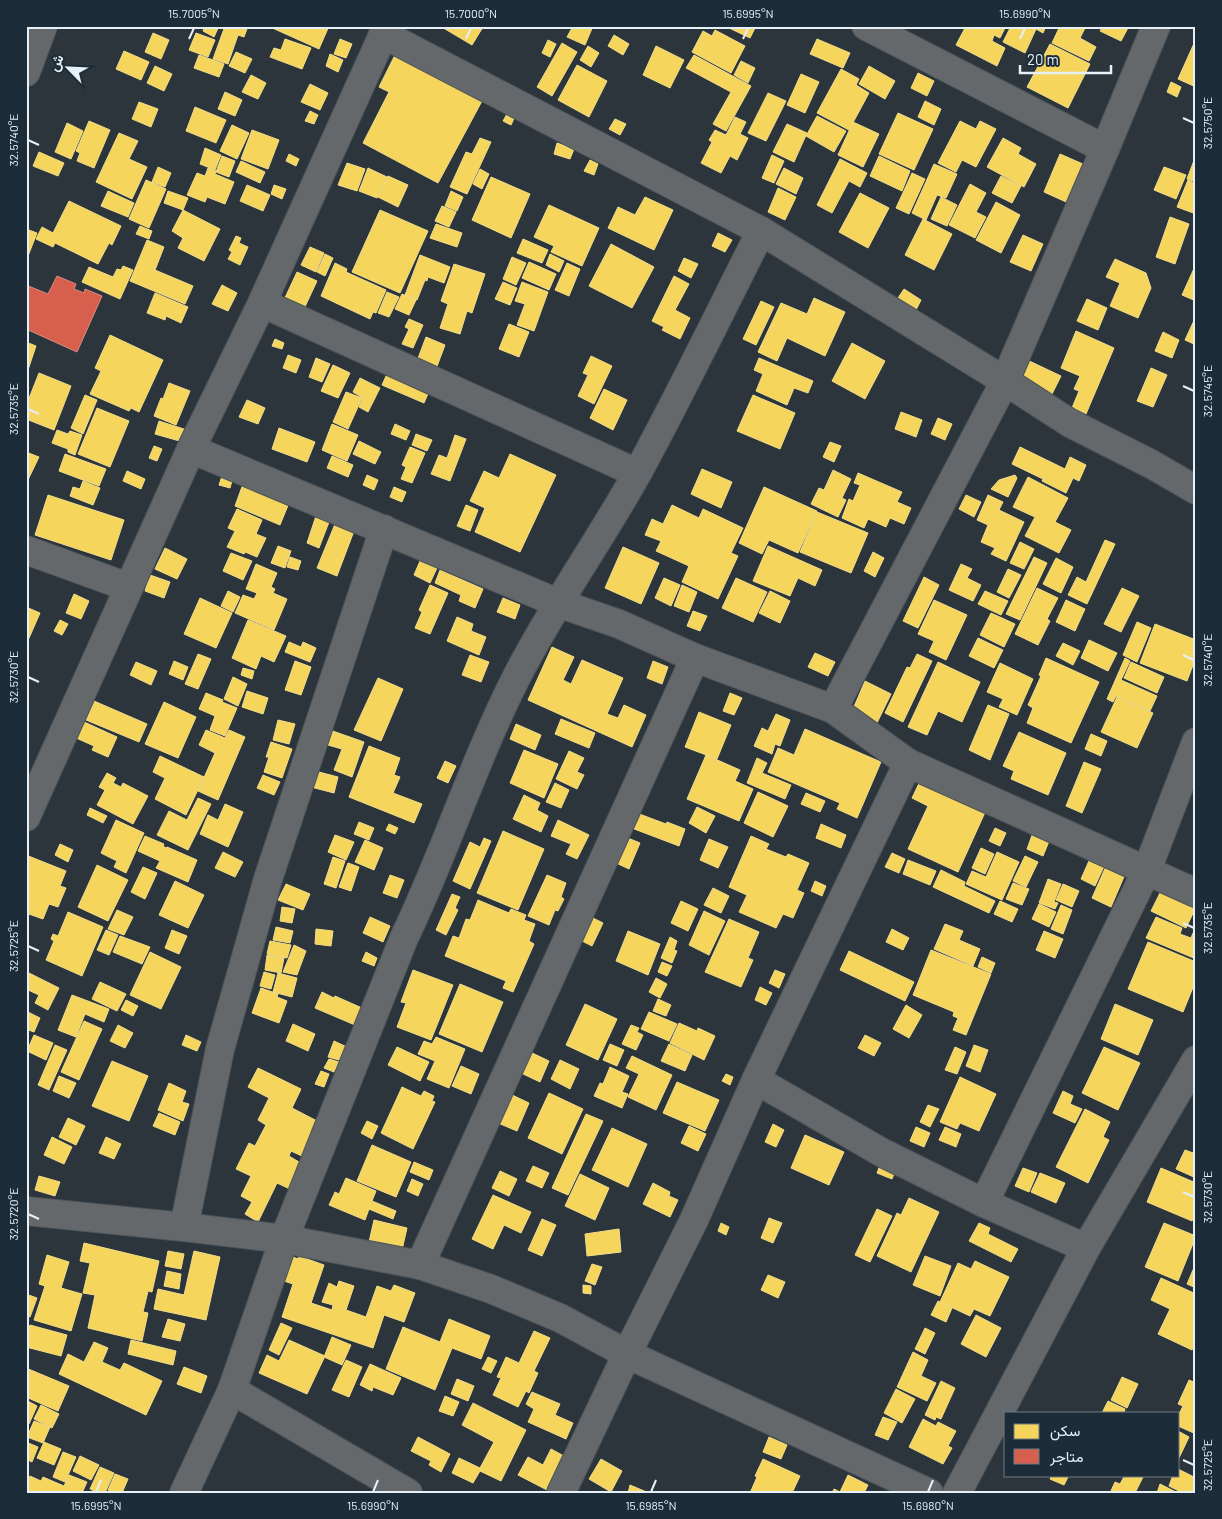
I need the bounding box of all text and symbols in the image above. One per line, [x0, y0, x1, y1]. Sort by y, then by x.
text: 15.7005°N [168, 6, 220, 20]
text: 15.7000°N [445, 6, 497, 20]
text: 15.6995°N [722, 6, 774, 20]
text: 15.6990°N [999, 6, 1051, 20]
north arrow [42, 42, 92, 92]
scale bar [1020, 42, 1111, 74]
text: 20 m [1027, 50, 1059, 68]
text: ش [44, 51, 68, 74]
text: 32.5750°E [1200, 97, 1214, 149]
text: 32.5740°E [6, 113, 20, 167]
text: 32.5745°E [1200, 365, 1214, 417]
text: 32.5735°E [6, 383, 20, 435]
text: 32.5740°E [1200, 633, 1214, 687]
text: 32.5730°E [6, 651, 20, 703]
text: 32.5735°E [1200, 902, 1214, 954]
text: 32.5725°E [6, 920, 20, 972]
text: 32.5730°E [1200, 1171, 1214, 1223]
text: 32.5720°E [6, 1188, 20, 1240]
legend [1004, 1412, 1180, 1476]
text: سكن [1050, 1421, 1080, 1441]
text: 32.5725°E [1200, 1439, 1214, 1491]
text: متاجر [1049, 1447, 1084, 1466]
text: 15.6995°N [70, 1498, 122, 1512]
text: 15.6990°N [347, 1498, 399, 1512]
text: 15.6985°N [625, 1498, 677, 1512]
text: 15.6980°N [902, 1498, 954, 1512]

